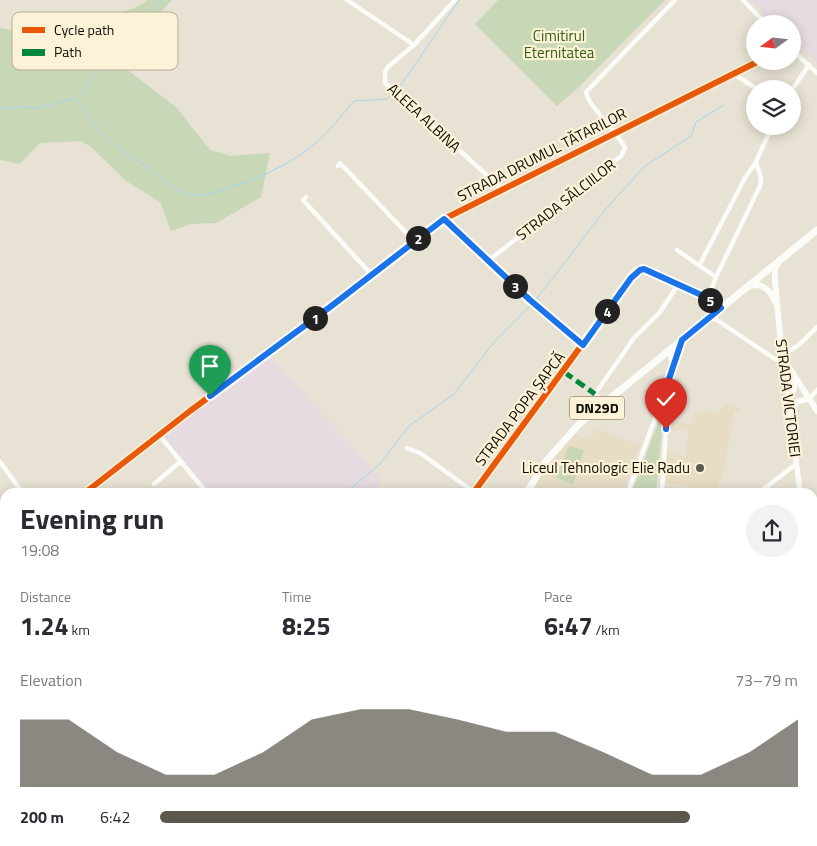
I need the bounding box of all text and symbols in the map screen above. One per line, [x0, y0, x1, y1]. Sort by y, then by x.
legend [12, 12, 178, 70]
north arrow [746, 15, 801, 70]
map controls [746, 15, 801, 135]
text: Cycle path [54, 19, 114, 40]
park label: Cimitirul Eternitatea [524, 24, 595, 64]
text: Path [54, 41, 82, 62]
street label: ALEEA ALBINA [382, 77, 466, 158]
button: layers [746, 80, 801, 135]
street label: STRADA DRUMUL TĂTARILOR [453, 102, 631, 207]
street label: STRADA SĂLCIILOR [511, 153, 621, 246]
pin: 2 [406, 226, 430, 250]
text: 2 [415, 228, 422, 249]
pin: 3 [502, 274, 528, 298]
text: 3 [512, 276, 519, 297]
pin: 5 [698, 288, 722, 312]
text: 5 [707, 290, 714, 311]
pin: 4 [594, 298, 620, 324]
text: 4 [604, 301, 611, 322]
pin: 1 [302, 306, 328, 330]
text: 1 [312, 308, 319, 329]
street label: STRADA VICTORIEI [770, 338, 807, 458]
pin [189, 345, 231, 396]
street label: STRADA POPA ȘAPCĂ [469, 347, 570, 471]
icon: arrive [196, 352, 224, 380]
pin [645, 378, 687, 429]
icon: check [652, 385, 680, 413]
road number: DN29D [570, 396, 624, 419]
place label: Liceul Tehnologic Elie Radu [522, 456, 690, 479]
marker: Liceul Tehnologic Elie Radu [694, 462, 706, 474]
text: Evening run [20, 497, 164, 540]
button: share [746, 505, 798, 557]
text: 19:08 [20, 538, 59, 562]
text: Distance [20, 586, 71, 607]
text: Time [282, 586, 311, 607]
text: Pace [544, 586, 572, 607]
text: 1.24 [20, 607, 68, 645]
text: 8:25 [282, 607, 330, 645]
text: 6:47 [544, 607, 592, 645]
text: km [68, 619, 90, 640]
text: /km [592, 619, 620, 640]
text: Elevation [20, 668, 82, 692]
text: 73–79 m [735, 668, 798, 692]
text: 200 m [20, 805, 64, 829]
text: 6:42 [100, 805, 130, 829]

